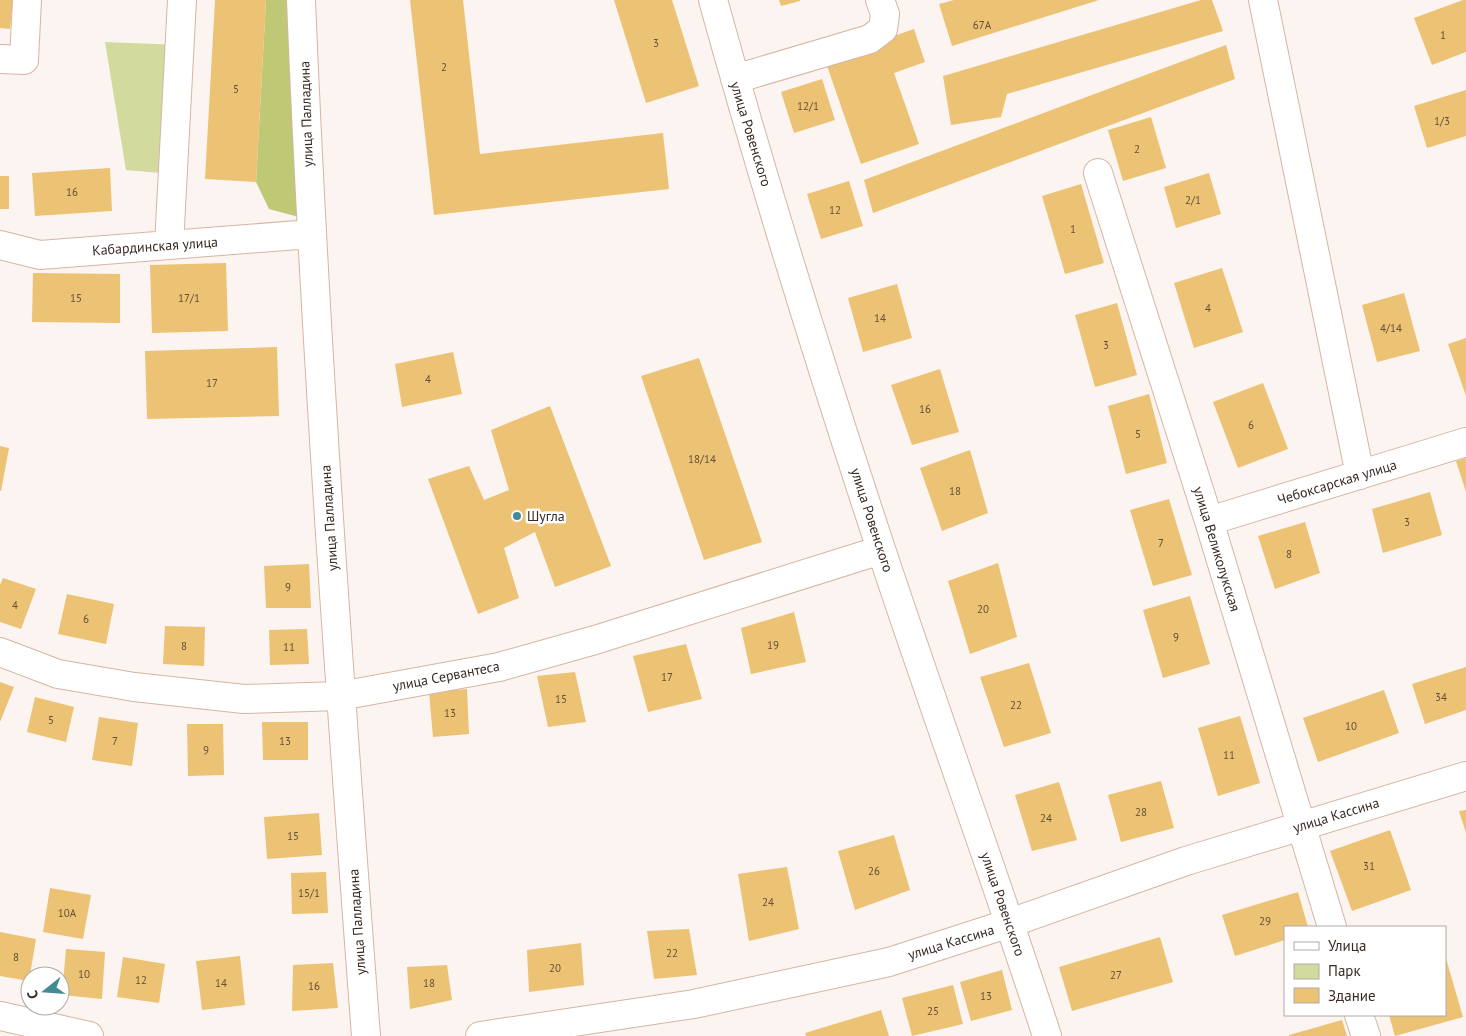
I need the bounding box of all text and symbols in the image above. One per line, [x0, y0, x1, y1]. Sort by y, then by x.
house number: 67А [973, 18, 992, 32]
house number: 1 [1440, 28, 1446, 42]
house number: 3 [653, 36, 659, 50]
house number: 2 [441, 60, 447, 74]
street label: улица Палладина [295, 61, 317, 167]
street label: улица Ровенского [727, 79, 775, 189]
house number: 5 [233, 82, 239, 96]
house number: 12/1 [797, 99, 819, 113]
house number: 1/3 [1434, 114, 1450, 128]
house number: 2 [1134, 142, 1140, 156]
house number: 16 [66, 185, 78, 199]
house number: 2/1 [1185, 193, 1201, 207]
house number: 12 [829, 203, 841, 217]
house number: 1 [1070, 222, 1076, 236]
street label: Кабардинская улица [91, 233, 219, 259]
house number: 15 [70, 291, 82, 305]
house number: 17/1 [178, 291, 200, 305]
house number: 4 [1205, 301, 1211, 315]
house number: 14 [874, 311, 886, 325]
house number: 4/14 [1380, 321, 1402, 335]
house number: 3 [1103, 338, 1109, 352]
house number: 4 [425, 372, 431, 386]
house number: 17 [206, 376, 218, 390]
house number: 16 [919, 402, 931, 416]
house number: 6 [1248, 418, 1254, 432]
house number: 5 [1135, 427, 1141, 441]
house number: 18/14 [688, 452, 716, 466]
street label: Чебоксарская улица [1275, 455, 1399, 509]
street label: улица Палладина [316, 464, 342, 572]
street label: улица Ровенского [847, 466, 897, 574]
house number: 18 [949, 484, 961, 498]
street label: улица Великолукская [1189, 484, 1245, 614]
place label: Шугла [527, 507, 565, 525]
marker: Шугла [511, 510, 523, 522]
house number: 3 [1404, 515, 1410, 529]
house number: 7 [1158, 536, 1164, 550]
house number: 8 [1286, 547, 1292, 561]
house number: 9 [285, 580, 291, 594]
house number: 4 [12, 598, 18, 612]
house number: 20 [977, 602, 989, 616]
house number: 6 [83, 612, 89, 626]
house number: 9 [1173, 630, 1179, 644]
house number: 19 [767, 638, 779, 652]
house number: 8 [181, 639, 187, 653]
house number: 11 [283, 640, 295, 654]
street label: улица Сервантеса [391, 657, 501, 695]
house number: 17 [661, 670, 673, 684]
house number: 34 [1435, 690, 1447, 704]
house number: 15 [555, 692, 567, 706]
house number: 22 [1010, 698, 1022, 712]
house number: 13 [444, 706, 456, 720]
house number: 5 [48, 713, 54, 727]
house number: 10 [1345, 719, 1357, 733]
house number: 7 [112, 734, 118, 748]
house number: 13 [279, 734, 291, 748]
house number: 9 [203, 743, 209, 757]
house number: 11 [1223, 748, 1235, 762]
street label: улица Кассина [1291, 793, 1381, 837]
house number: 28 [1135, 805, 1147, 819]
house number: 24 [1040, 811, 1052, 825]
house number: 15 [287, 829, 299, 843]
street label: улица Ровенского [977, 850, 1029, 958]
house number: 31 [1363, 859, 1375, 873]
house number: 26 [868, 864, 880, 878]
street label: улица Палладина [344, 868, 370, 976]
house number: 15/1 [298, 886, 320, 900]
house number: 24 [762, 895, 774, 909]
house number: 10А [58, 906, 77, 920]
house number: 29 [1259, 914, 1271, 928]
street label: улица Кассина [906, 920, 996, 964]
legend [1284, 926, 1446, 1016]
text: Улица [1328, 936, 1366, 955]
house number: 22 [666, 946, 678, 960]
house number: 8 [13, 950, 19, 964]
house number: 20 [549, 961, 561, 975]
text: Парк [1328, 961, 1361, 980]
north arrow [20, 966, 70, 1016]
house number: 10 [78, 967, 90, 981]
house number: 27 [1110, 968, 1122, 982]
house number: 12 [135, 973, 147, 987]
house number: 14 [215, 976, 227, 990]
house number: 18 [423, 976, 435, 990]
house number: 16 [308, 979, 320, 993]
text: Здание [1328, 986, 1376, 1005]
text: С [23, 988, 42, 1001]
house number: 13 [980, 989, 992, 1003]
house number: 25 [927, 1004, 939, 1018]

